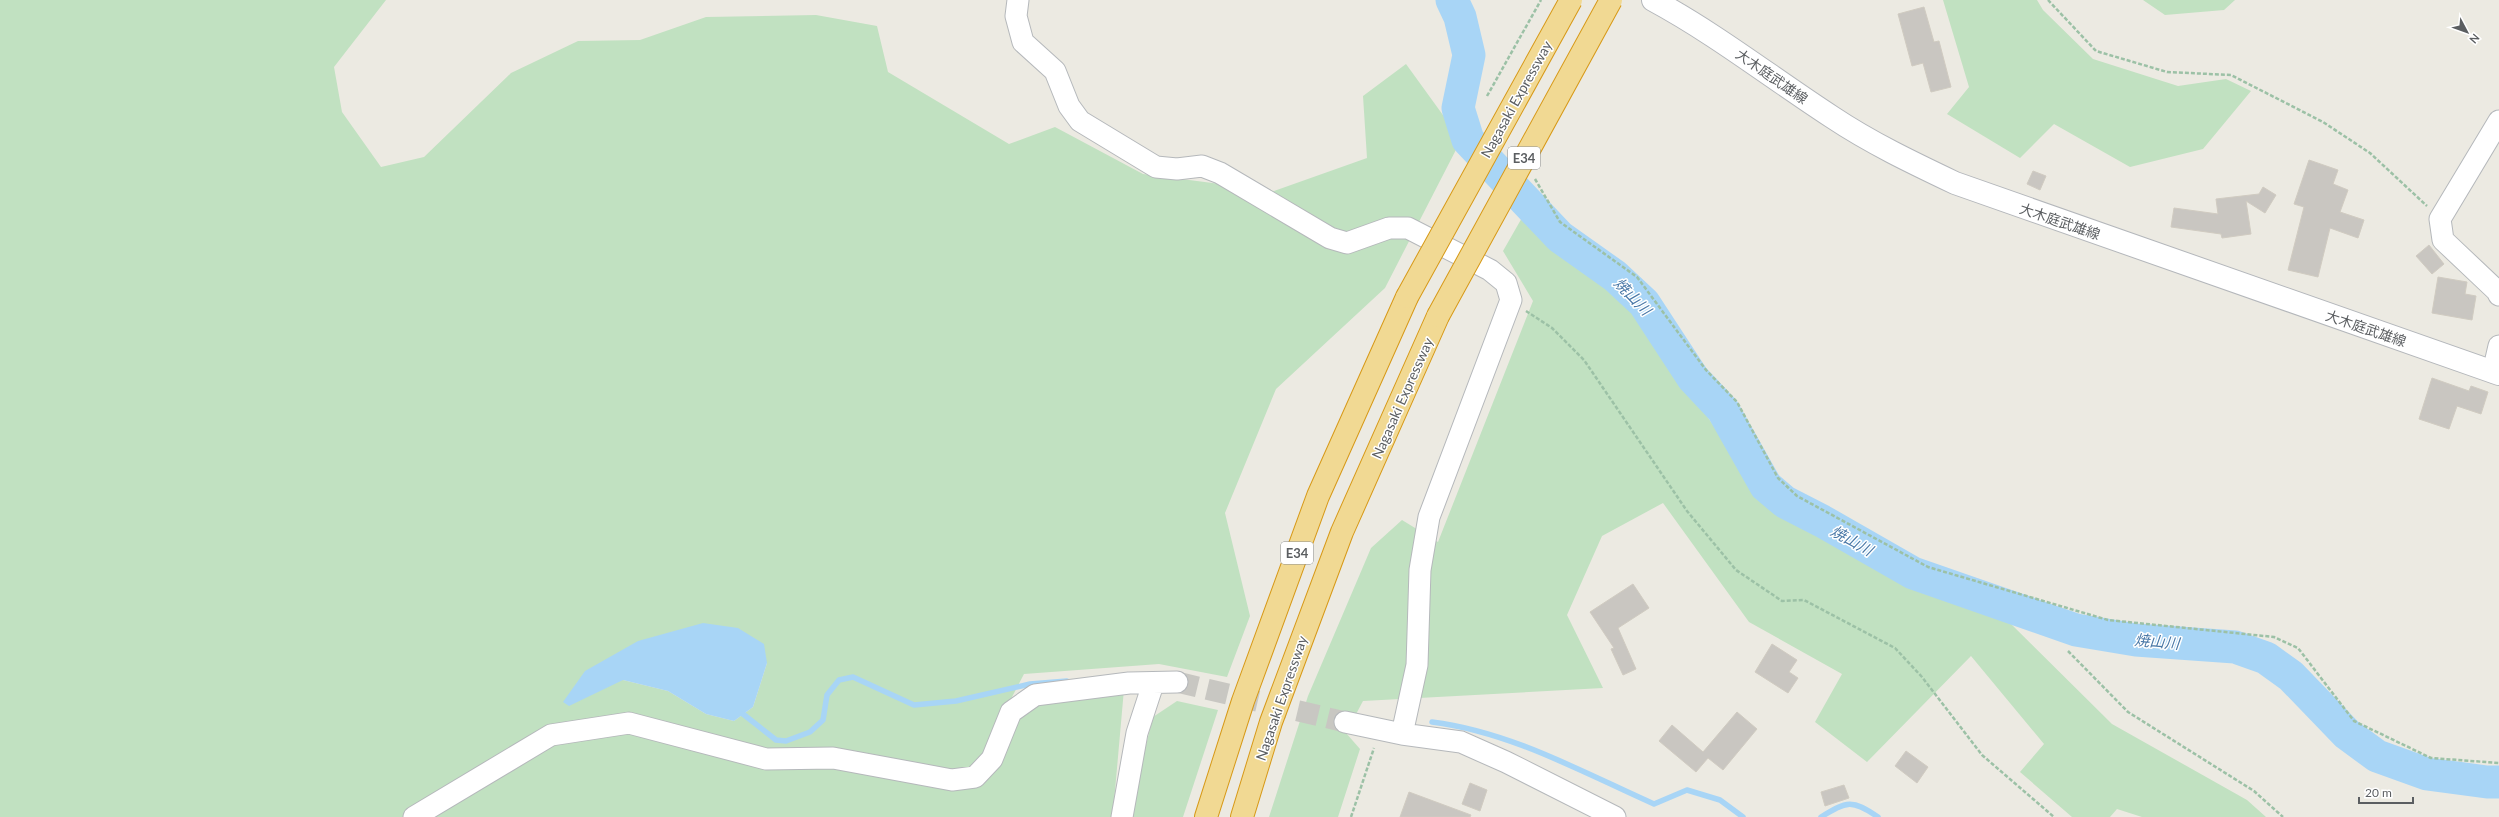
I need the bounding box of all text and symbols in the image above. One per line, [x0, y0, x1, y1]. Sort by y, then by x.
north arrow [2447, 12, 2487, 52]
text: N [2467, 31, 2483, 46]
street label: Nagasaki Expressway [1477, 37, 1556, 160]
street label: 大木庭武雄線 [1733, 45, 1811, 107]
road number: E34 [1508, 147, 1540, 169]
street label: 大木庭武雄線 [2018, 199, 2102, 243]
water label: 焼山川 [1611, 274, 1656, 320]
street label: 大木庭武雄線 [2324, 306, 2408, 350]
street label: Nagasaki Expressway [1368, 334, 1437, 461]
water label: 焼山川 [1828, 521, 1878, 560]
road number: E34 [1281, 542, 1313, 564]
water label: 焼山川 [2134, 630, 2182, 652]
street label: Nagasaki Expressway [1252, 633, 1311, 763]
scale bar [2359, 779, 2413, 805]
text: 20 m [2365, 785, 2392, 800]

